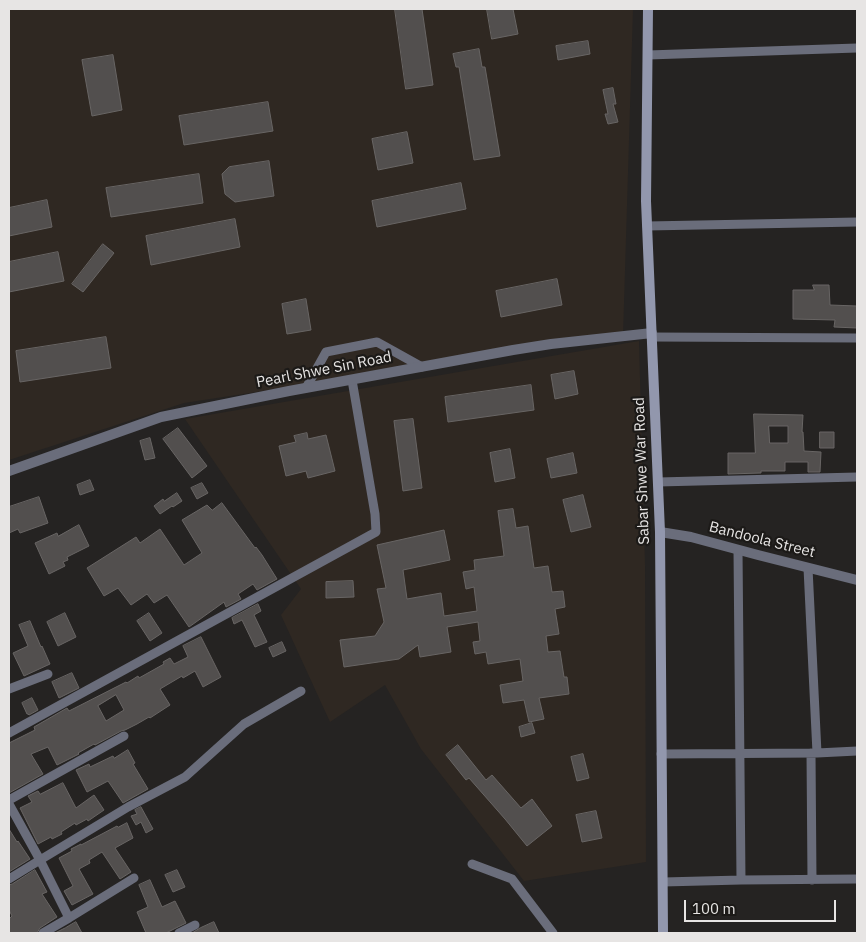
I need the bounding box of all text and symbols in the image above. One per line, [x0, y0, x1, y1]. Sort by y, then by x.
street label: Pearl Shwe Sin Road [255, 348, 393, 392]
street label: Sabar Shwe War Road [630, 397, 654, 545]
street label: Bandoola Street [707, 518, 817, 562]
scale bar [686, 890, 838, 922]
text: 100 m [692, 899, 736, 918]

